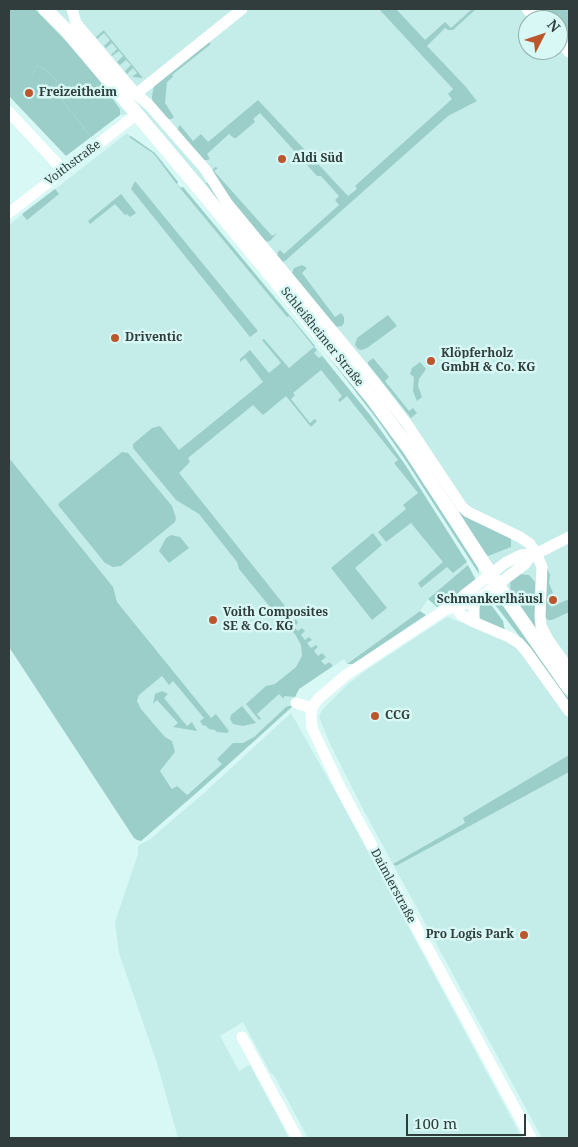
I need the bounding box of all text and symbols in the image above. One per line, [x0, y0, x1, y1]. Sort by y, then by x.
north arrow [518, 10, 568, 60]
text: N [543, 15, 565, 36]
place label: Freizeitheim [39, 86, 117, 100]
marker: Freizeitheim [23, 87, 35, 99]
street label: Voithstraße [42, 137, 104, 189]
place label: Aldi Süd [292, 152, 343, 166]
marker: Aldi Süd [276, 153, 288, 165]
street label: Schleißheimer Straße [278, 285, 366, 389]
place label: Driventic [125, 331, 182, 345]
marker: Driventic [109, 332, 121, 344]
place label: Klöpferholz GmbH & Co. KG [441, 347, 535, 375]
marker: Klöpferholz GmbH & Co. KG [425, 355, 437, 367]
place label: Schmankerlhäusl [437, 593, 543, 607]
marker: Schmankerlhäusl [547, 594, 559, 606]
place label: Voith Composites SE & Co. KG [223, 606, 328, 634]
marker: Voith Composites SE & Co. KG [207, 614, 219, 626]
place label: CCG [385, 709, 410, 723]
marker: CCG [369, 710, 381, 722]
street label: Daimlerstraße [367, 846, 419, 926]
place label: Pro Logis Park [426, 928, 514, 942]
marker: Pro Logis Park [518, 929, 530, 941]
scale bar [408, 1104, 528, 1136]
text: 100 m [414, 1113, 457, 1133]

